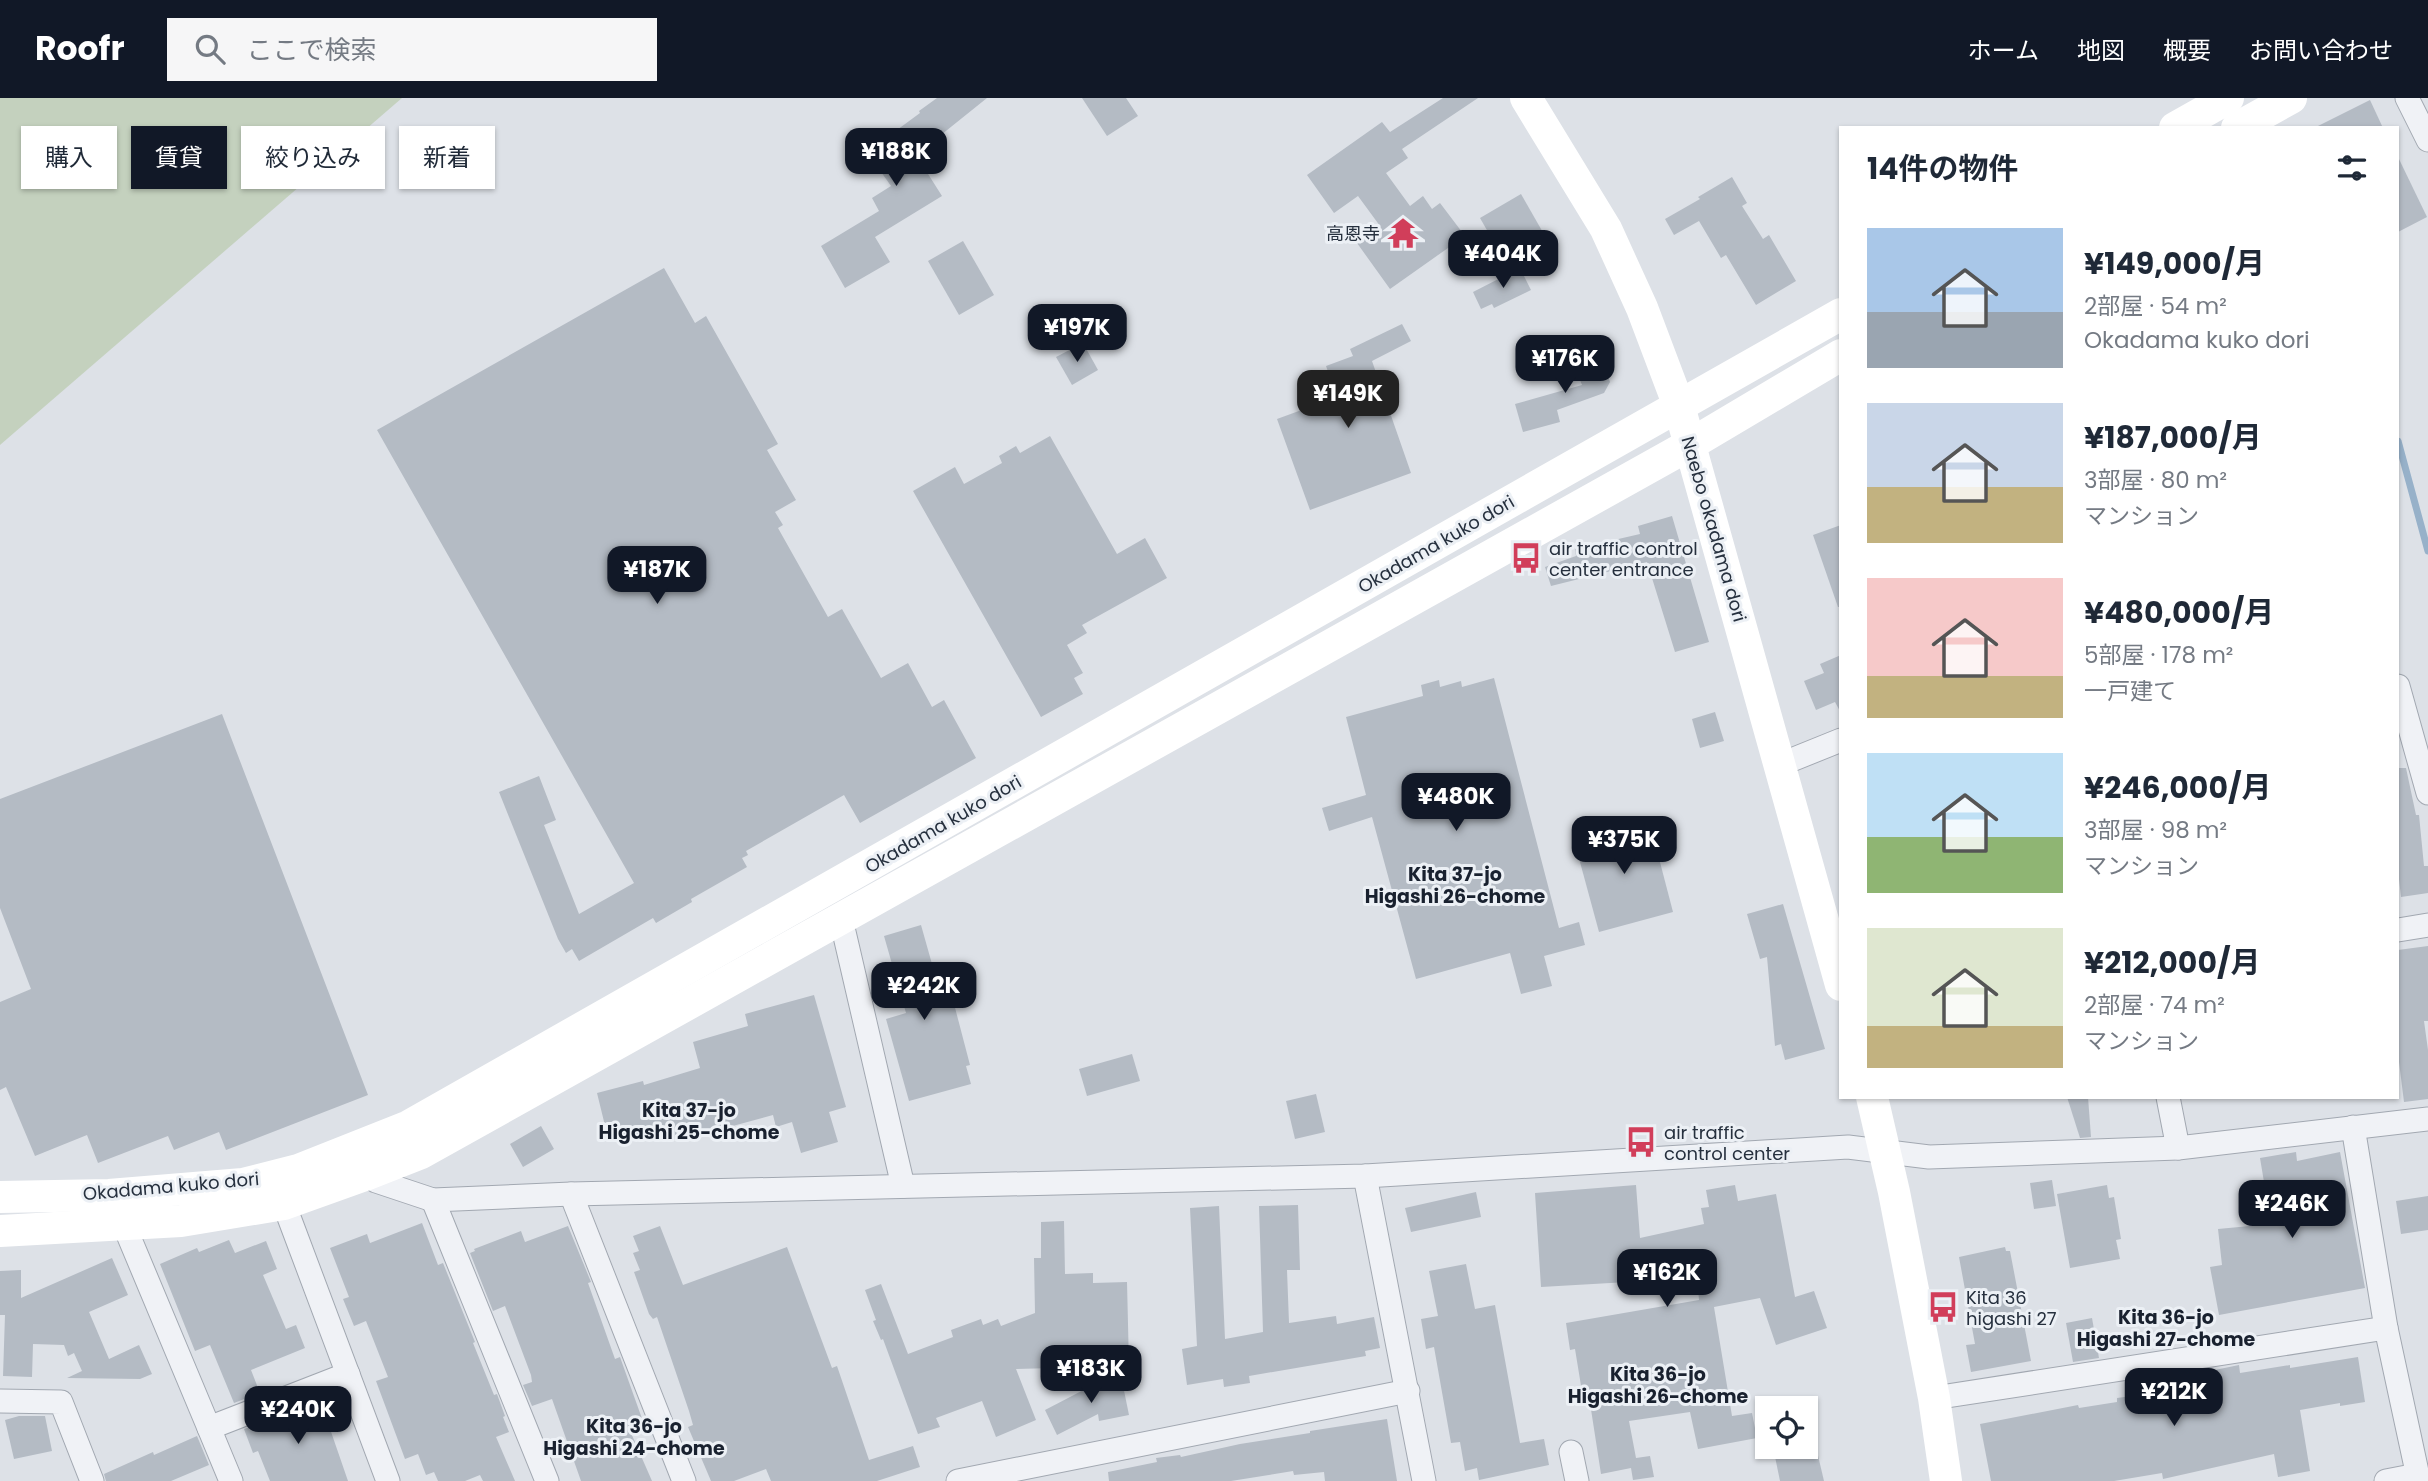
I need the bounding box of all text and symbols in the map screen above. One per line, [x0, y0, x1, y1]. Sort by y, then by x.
search box [167, 18, 657, 81]
text: Roofr [35, 25, 125, 72]
icon: search [191, 30, 229, 68]
text: ここで検索 [247, 32, 377, 68]
text: ホーム [1968, 34, 2039, 67]
text: 地図 [2077, 34, 2125, 67]
text: 概要 [2163, 34, 2211, 67]
text: お問い合わせ [2249, 34, 2393, 67]
chip: 購入 [21, 126, 117, 189]
chip: 賃貸 [131, 126, 227, 189]
chip: 絞り込み [241, 126, 385, 189]
chip: 新着 [399, 126, 495, 189]
pin: ¥188K [847, 129, 945, 188]
text: ¥188K [861, 135, 931, 167]
text: 14件の物件 [1867, 147, 2019, 190]
icon: filters [2333, 149, 2371, 187]
temple icon: 高恩寺 [1386, 216, 1420, 250]
place label: 高恩寺 [1326, 221, 1380, 246]
pin: ¥404K [1454, 230, 1552, 290]
text: ¥404K [1464, 237, 1542, 269]
text: ¥149,000/月 [2084, 242, 2265, 285]
icon: home [1923, 256, 2007, 340]
text: 2部屋 · 54 m² [2084, 290, 2227, 322]
pin: ¥197K [1028, 304, 1126, 364]
text: ¥197K [1044, 311, 1110, 343]
text: Okadama kuko dori [2084, 324, 2310, 356]
pin: ¥176K [1516, 336, 1614, 395]
text: ¥176K [1531, 342, 1599, 374]
pin: ¥149K [1299, 370, 1397, 430]
text: ¥149K [1313, 377, 1383, 409]
text: ¥187,000/月 [2084, 416, 2262, 459]
icon: home [1923, 431, 2007, 515]
street label: Naebo okadama dori [1676, 433, 1752, 625]
text: 3部屋 · 80 m² [2084, 464, 2227, 496]
street label: Okadama kuko dori [1353, 489, 1519, 599]
text: マンション [2084, 500, 2199, 532]
place label: air traffic control center entrance [1549, 536, 1698, 582]
bus stop icon: air traffic control center entrance [1509, 541, 1543, 575]
pin: ¥187K [608, 546, 706, 606]
text: ¥187K [623, 553, 691, 585]
text: ¥480,000/月 [2084, 591, 2274, 634]
icon: home [1923, 606, 2007, 690]
text: 5部屋 · 178 m² [2084, 639, 2233, 671]
text: 一戸建て [2084, 675, 2176, 707]
text: ¥246,000/月 [2084, 766, 2272, 809]
street label: Okadama kuko dori [860, 769, 1026, 879]
pin: ¥480K [1407, 774, 1505, 833]
text: ¥480K [1418, 780, 1494, 812]
icon: home [1923, 781, 2007, 865]
text: 3部屋 · 98 m² [2084, 814, 2227, 846]
pin: ¥375K [1575, 816, 1673, 876]
text: ¥375K [1588, 823, 1660, 855]
text: マンション [2084, 850, 2199, 882]
district label: Kita 37-jo Higashi 26-chome [1365, 861, 1546, 910]
text: ¥212,000/月 [2084, 941, 2261, 984]
icon: home [1923, 956, 2007, 1040]
pin: ¥242K [875, 962, 973, 1022]
text: ¥242K [887, 969, 961, 1001]
text: 2部屋 · 74 m² [2084, 989, 2225, 1021]
text: マンション [2084, 1025, 2199, 1057]
district label: Kita 37-jo Higashi 25-chome [599, 1097, 780, 1146]
place label: air traffic control center [1664, 1120, 1790, 1166]
bus stop icon: air traffic control center [1624, 1125, 1658, 1159]
street label: Okadama kuko dori [82, 1166, 260, 1206]
pin: ¥246K [2243, 1180, 2341, 1240]
text: ¥246K [2255, 1187, 2329, 1219]
pin: ¥162K [1618, 1250, 1716, 1309]
text: ¥162K [1633, 1256, 1701, 1288]
place label: Kita 36 higashi 27 [1966, 1285, 2057, 1331]
bus stop icon: Kita 36 higashi 27 [1926, 1290, 1960, 1324]
district label: Kita 36-jo Higashi 27-chome [2077, 1304, 2256, 1353]
pin: ¥183K [1042, 1346, 1140, 1405]
text: ¥183K [1057, 1352, 1125, 1384]
district label: Kita 36-jo Higashi 26-chome [1568, 1361, 1749, 1410]
pin: ¥212K [2125, 1368, 2223, 1428]
text: ¥212K [2141, 1375, 2207, 1407]
pin: ¥240K [249, 1386, 347, 1446]
text: ¥240K [260, 1393, 336, 1425]
map controls [1755, 1396, 1818, 1459]
button: locate [1755, 1396, 1818, 1459]
district label: Kita 36-jo Higashi 24-chome [543, 1413, 725, 1462]

